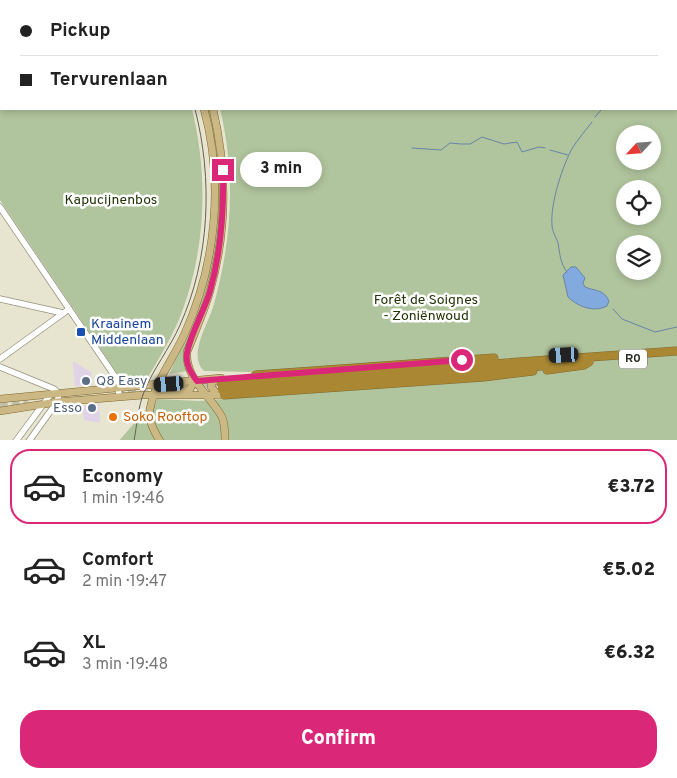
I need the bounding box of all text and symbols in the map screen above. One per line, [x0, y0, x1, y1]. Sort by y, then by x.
text: Pickup [50, 19, 110, 43]
text: Tervurenlaan [50, 68, 168, 92]
north arrow [616, 125, 661, 170]
map controls [616, 125, 661, 280]
callout: 3 min [240, 152, 323, 188]
route end [212, 159, 234, 181]
text: 3 min [260, 159, 302, 179]
button: locate [616, 180, 661, 225]
park label: Kapucijnenbos [65, 192, 157, 209]
button: layers [616, 235, 661, 280]
park label: Forêt de Soignes - Zoniënwoud [374, 292, 478, 325]
place label: Kraainem Middenlaan [91, 316, 164, 349]
marker: Kraainem Middenlaan [75, 326, 87, 338]
car [548, 347, 579, 363]
route start [451, 349, 473, 371]
road number: R0 [619, 349, 647, 368]
place label: Q8 Easy [96, 373, 147, 390]
marker: Q8 Easy [80, 375, 92, 387]
car [153, 375, 184, 393]
place label: Esso [53, 400, 82, 417]
marker: Esso [86, 402, 98, 414]
place label: Soko Rooftop [123, 409, 207, 426]
marker: Soko Rooftop [107, 411, 119, 423]
icon: car [22, 464, 67, 509]
text: Economy [82, 465, 163, 489]
text: €3.72 [607, 475, 655, 499]
text: 1 min · 19:46 [82, 489, 164, 509]
icon: car [22, 547, 67, 592]
text: Comfort [82, 548, 154, 572]
text: €5.02 [602, 558, 655, 582]
text: 2 min · 19:47 [82, 572, 167, 592]
icon: car [22, 630, 67, 675]
text: XL [82, 631, 105, 655]
text: €6.32 [604, 641, 655, 665]
text: 3 min · 19:48 [82, 655, 168, 675]
button: Confirm [20, 710, 657, 768]

